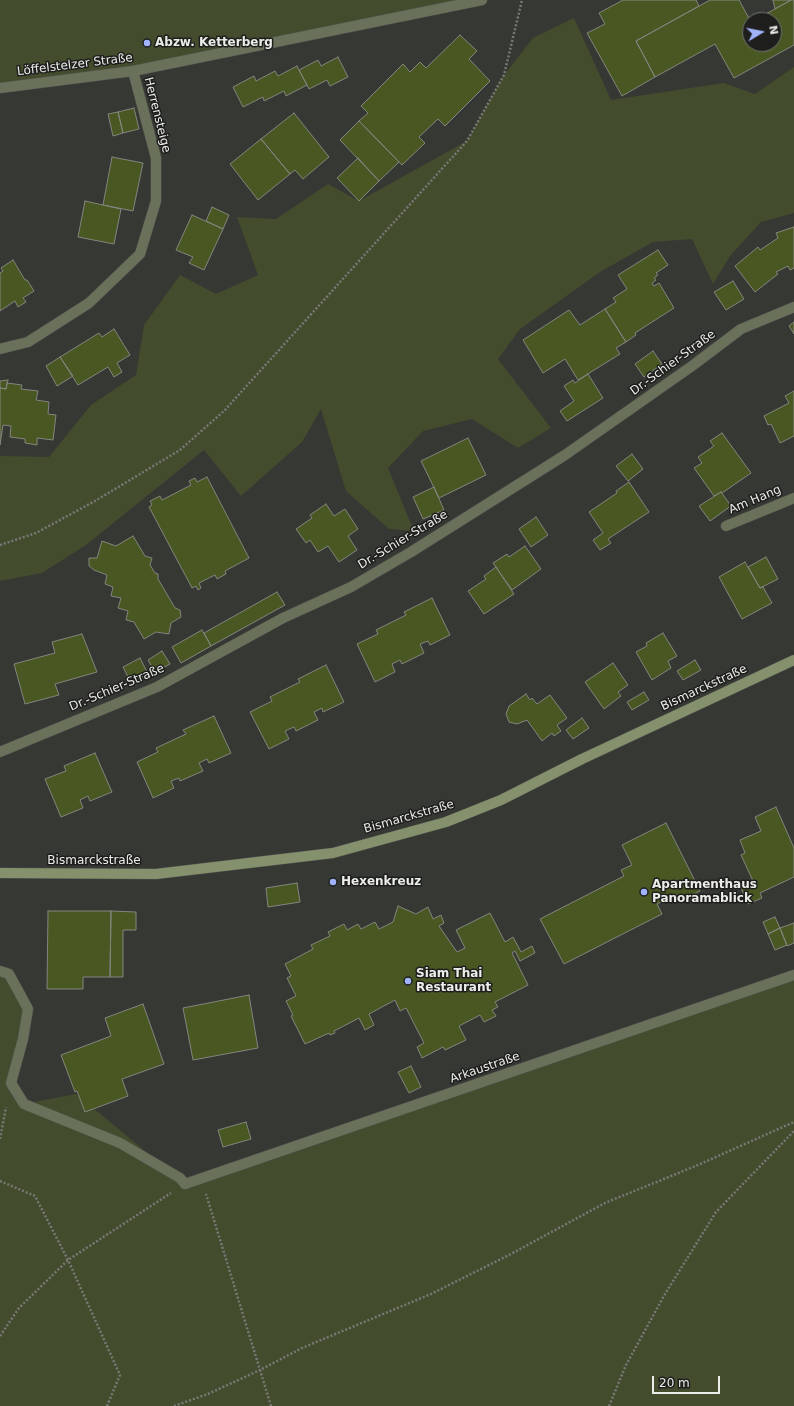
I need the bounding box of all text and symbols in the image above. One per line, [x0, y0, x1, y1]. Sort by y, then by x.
north arrow [742, 12, 782, 52]
text: N [766, 24, 781, 36]
place label: Abzw. Ketterberg [155, 36, 273, 50]
marker: Abzw. Ketterberg [142, 38, 152, 48]
street label: Löffelstelzer Straße [16, 51, 134, 79]
street label: Herrensteige [141, 76, 173, 154]
street label: Dr.-Schier-Straße [628, 327, 718, 399]
street label: Am Hang [727, 483, 783, 517]
street label: Dr.-Schier-Straße [356, 508, 450, 572]
street label: Dr.-Schier-Straße [67, 661, 167, 715]
street label: Bismarckstraße [659, 662, 749, 714]
street label: Bismarckstraße [362, 797, 456, 837]
street label: Bismarckstraße [47, 854, 141, 868]
place label: Hexenkreuz [341, 875, 421, 889]
marker: Hexenkreuz [328, 877, 338, 887]
place label: Apartmenthaus Panoramablick [652, 878, 757, 906]
marker: Apartmenthaus Panoramablick [639, 887, 649, 897]
place label: Siam Thai Restaurant [416, 967, 491, 995]
marker: Siam Thai Restaurant [403, 976, 413, 986]
street label: Arkaustraße [448, 1049, 522, 1087]
scale bar [654, 1368, 722, 1394]
text: 20 m [659, 1376, 690, 1390]

